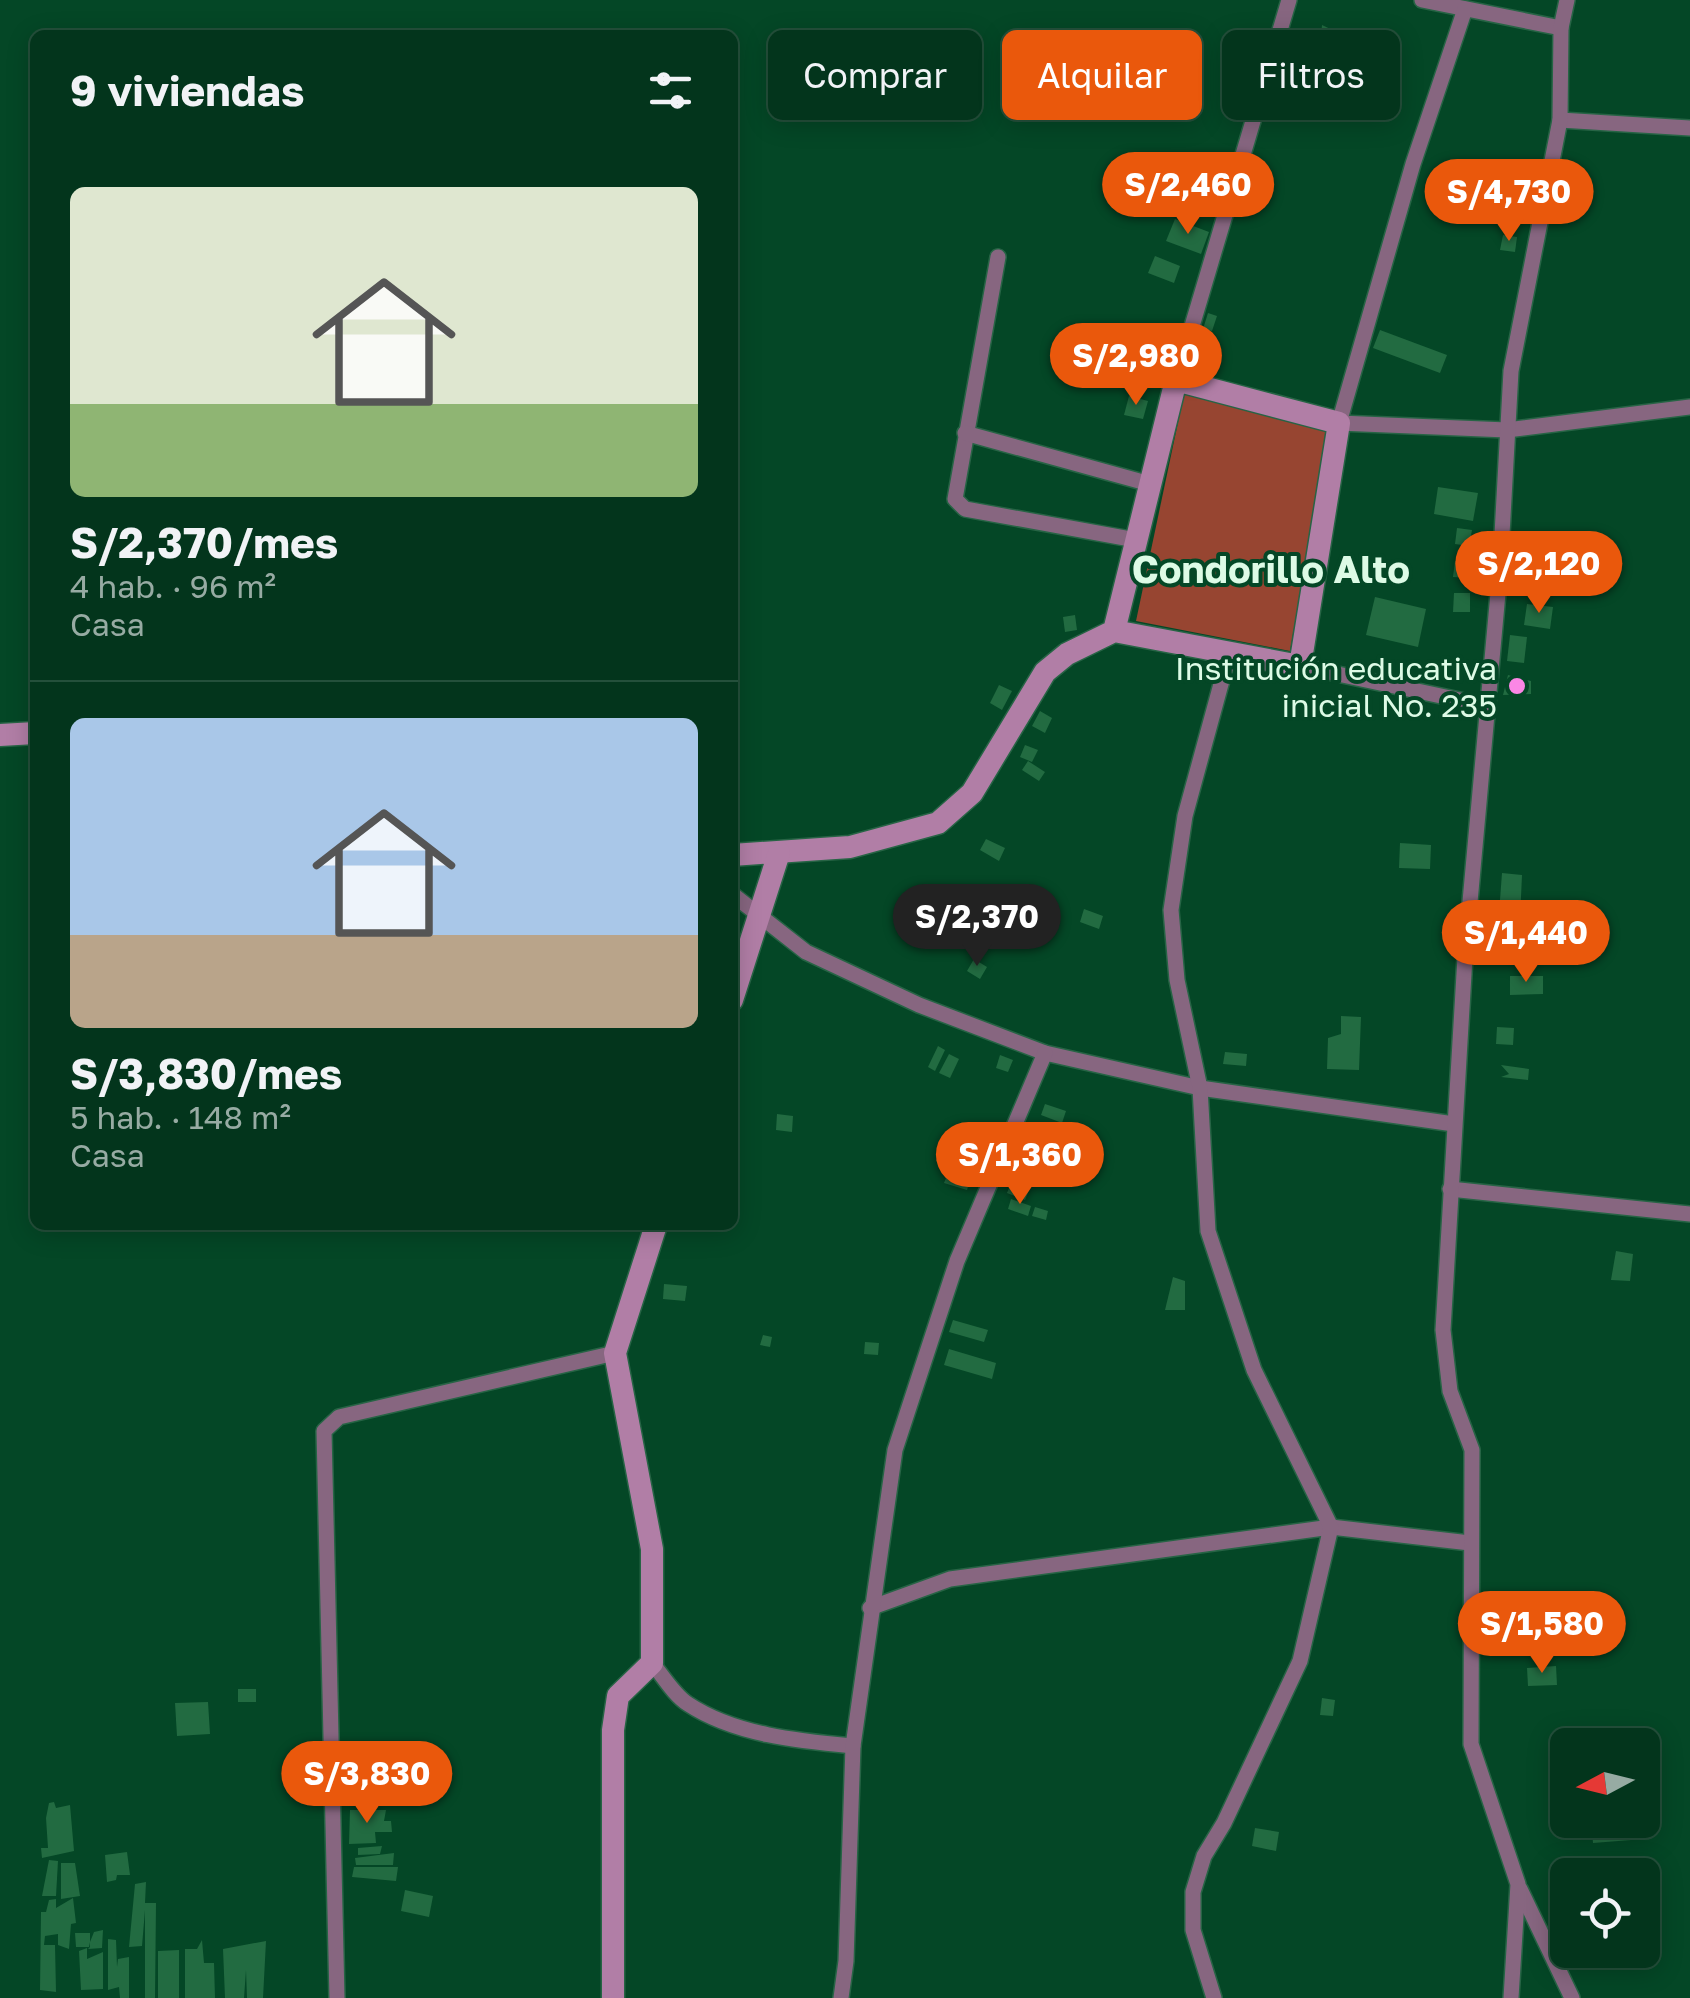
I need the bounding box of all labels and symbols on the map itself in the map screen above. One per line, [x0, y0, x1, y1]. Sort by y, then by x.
pin: S/2,460 [1096, 152, 1280, 237]
pin: S/4,730 [1417, 159, 1601, 244]
pin: S/2,980 [1044, 323, 1228, 408]
pin: S/2,120 [1447, 531, 1631, 616]
district label: Condorillo Alto [1132, 546, 1410, 591]
place label: Institución educativa inicial No. 235 [1175, 649, 1497, 724]
marker: Institución educativa inicial No. 235 [1506, 675, 1528, 697]
pin: S/2,370 [885, 884, 1069, 969]
pin: S/1,440 [1434, 900, 1618, 985]
pin: S/1,360 [928, 1122, 1112, 1207]
pin: S/1,580 [1450, 1591, 1634, 1676]
north arrow [1550, 1728, 1660, 1838]
pin: S/3,830 [275, 1741, 459, 1826]

